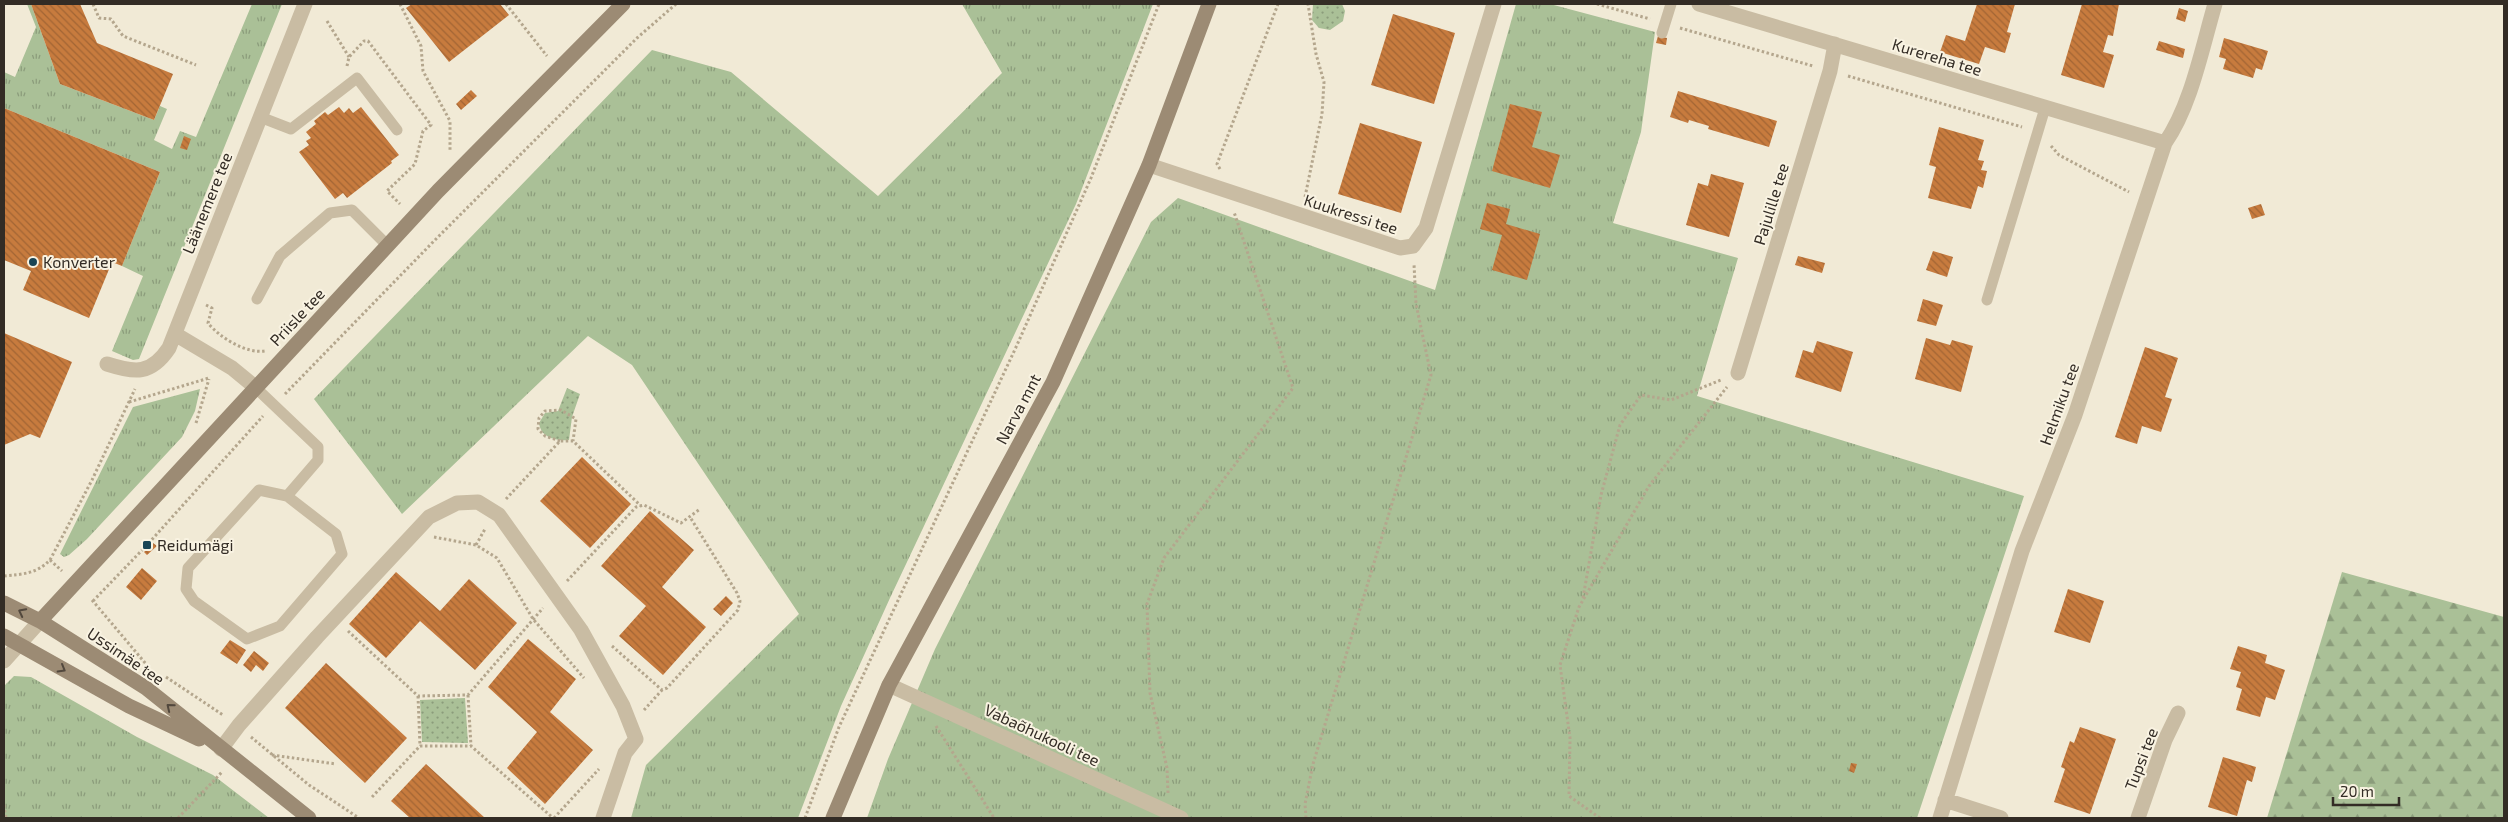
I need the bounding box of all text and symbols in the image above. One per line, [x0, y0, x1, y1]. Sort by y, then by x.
street label: Kurereha tee [1890, 34, 1984, 79]
street label: Läänemere tee [178, 149, 236, 256]
street label: Pajulille tee [1749, 161, 1793, 247]
street label: Kuukressi tee [1302, 189, 1400, 238]
place label: Konverter [43, 252, 116, 271]
marker: Konverter [27, 256, 39, 268]
street label: Priisle tee [265, 284, 328, 349]
street label: Helmiku tee [2035, 360, 2082, 447]
street label: Narva mnt [991, 370, 1044, 447]
place label: Reidumägi [157, 535, 233, 554]
marker: Reidumägi [141, 539, 153, 551]
one-way arrow [18, 608, 27, 618]
street label: Ussimäe tee [84, 623, 168, 688]
one-way arrow [56, 663, 65, 673]
street label: Vabaõhukooli tee [982, 700, 1103, 770]
one-way arrow [166, 704, 175, 713]
street label: Tupsi tee [2120, 725, 2161, 793]
scale bar [2333, 774, 2399, 806]
text: 20 m [2340, 782, 2374, 800]

